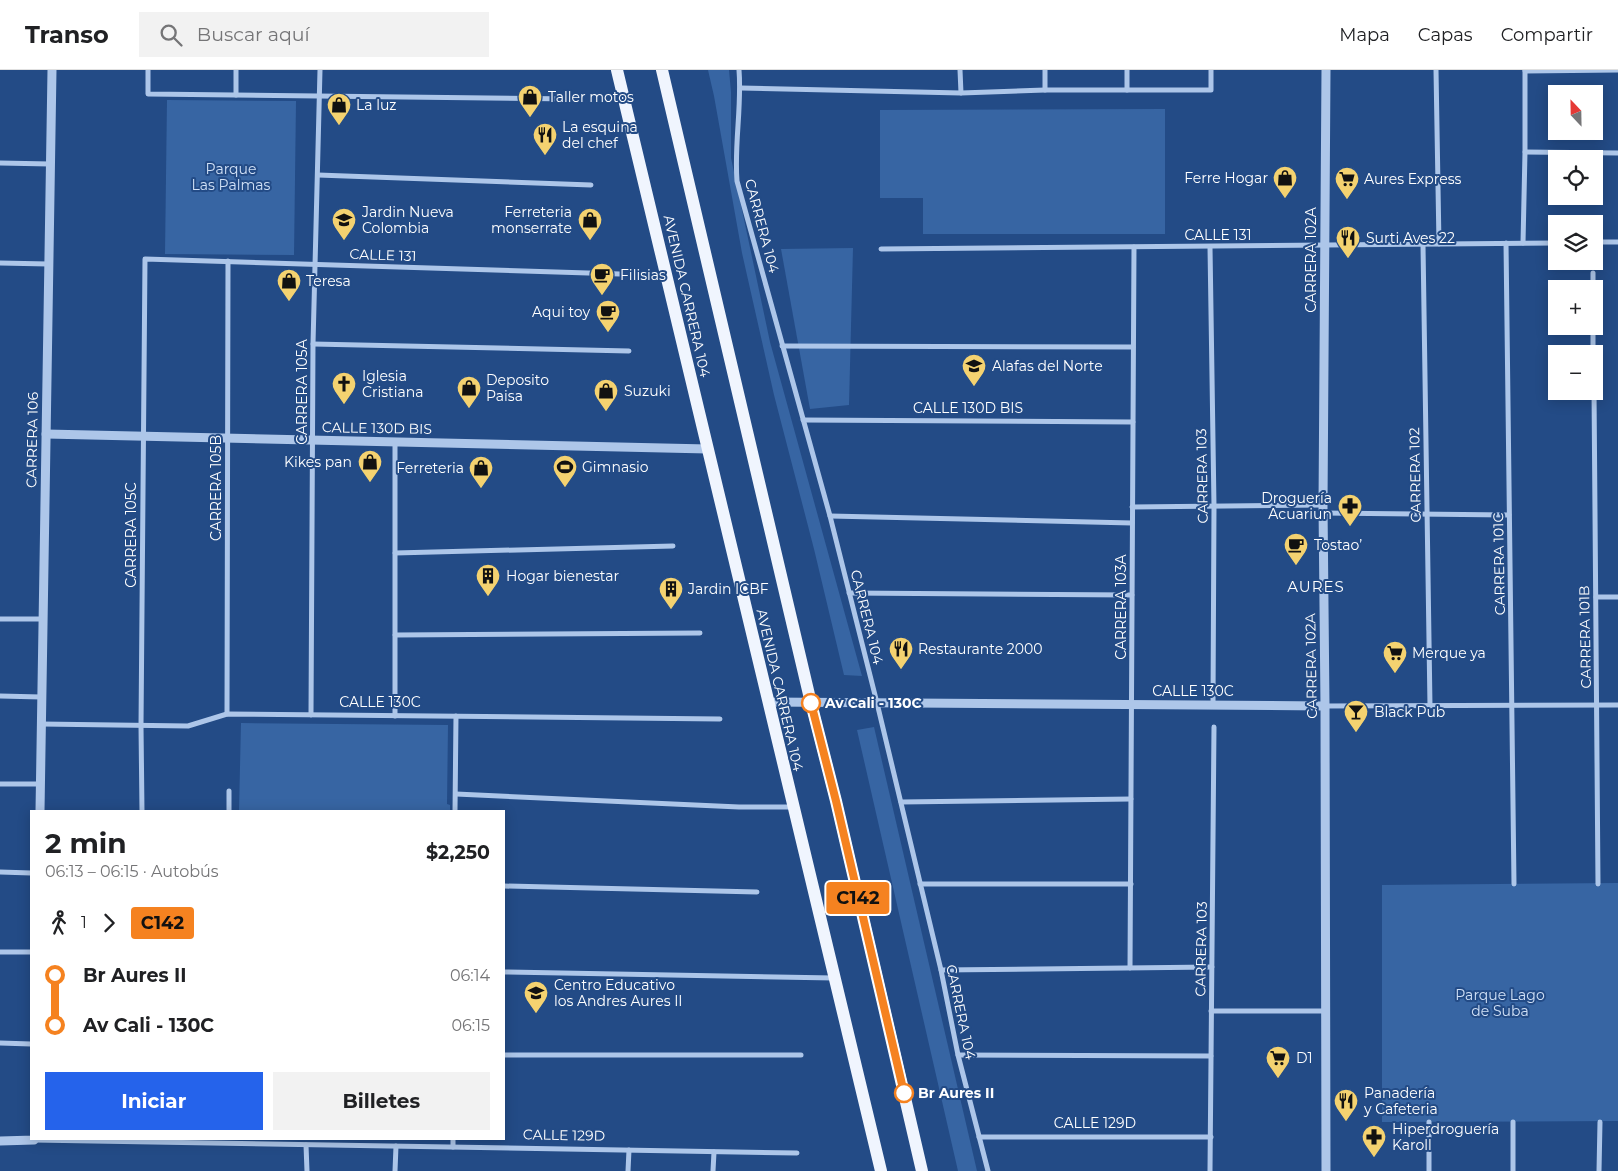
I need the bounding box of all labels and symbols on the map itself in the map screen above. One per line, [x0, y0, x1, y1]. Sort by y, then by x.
shop icon: Taller motos [517, 84, 543, 118]
north arrow [1548, 85, 1602, 140]
place label: Taller motos [548, 88, 634, 106]
shop icon: La luz [326, 92, 352, 126]
place label: La luz [356, 96, 397, 114]
place label: La esquina del chef [562, 118, 638, 152]
restaurant icon: La esquina del chef [532, 122, 558, 156]
park label: Parque Las Palmas [192, 160, 271, 194]
shop icon: Ferre Hogar [1272, 165, 1298, 199]
supermarket icon: Aures Express [1334, 166, 1360, 200]
place label: Ferre Hogar [1184, 169, 1268, 187]
place label: Aures Express [1364, 170, 1462, 188]
street label: CARRERA 104 [741, 177, 783, 276]
place label: Jardin Nueva Colombia [361, 203, 454, 237]
place label: Ferreteria monserrate [491, 203, 572, 237]
street label: CARRERA 102A [1302, 206, 1320, 313]
school or university icon: Jardin Nueva Colombia [331, 207, 357, 241]
shop icon: Ferreteria monserrate [577, 207, 603, 241]
street label: AVENIDA CARRERA 104 [660, 213, 715, 380]
restaurant icon: Surti Aves 22 [1335, 225, 1361, 259]
street label: CALLE 131 [1184, 226, 1252, 244]
place label: Surti Aves 22 [1366, 229, 1455, 247]
street label: CALLE 131 [349, 245, 417, 265]
cafe icon: Filisias [589, 262, 615, 296]
place label: Filisias [620, 266, 666, 284]
shop icon: Teresa [276, 268, 302, 302]
place label: Teresa [306, 272, 351, 290]
cafe icon: Aqui toy [595, 299, 621, 333]
place label: Aqui toy [532, 303, 590, 321]
street label: CARRERA 105A [293, 338, 311, 445]
school or university icon: Alafas del Norte [961, 353, 987, 387]
place label: Alafas del Norte [992, 357, 1103, 375]
place label: Iglesia Cristiana [362, 367, 423, 401]
church icon: Iglesia Cristiana [331, 371, 357, 405]
place label: Deposito Paisa [486, 371, 549, 405]
shop icon: Deposito Paisa [456, 375, 482, 409]
shop icon: Suzuki [593, 378, 619, 412]
place label: Suzuki [624, 382, 671, 400]
street label: CARRERA 106 [22, 391, 42, 488]
street label: CALLE 130D BIS [913, 399, 1023, 417]
street label: CALLE 130D BIS [322, 418, 432, 438]
street label: CARRERA 102 [1405, 427, 1425, 523]
street label: CARRERA 103 [1192, 428, 1212, 524]
street label: CARRERA 105B [207, 435, 225, 541]
shop icon: Kikes pan [357, 449, 383, 483]
place label: Kikes pan [284, 453, 352, 471]
sports icon: Gimnasio [552, 454, 578, 488]
shop icon: Ferreteria [468, 455, 494, 489]
place label: Gimnasio [582, 458, 649, 476]
place label: Ferreteria [396, 459, 464, 477]
street label: CARRERA 105C [122, 482, 140, 588]
place label: Droguería Acuariun [1261, 489, 1332, 523]
pharmacy icon: Droguería Acuariun [1337, 493, 1363, 527]
street label: CARRERA 101C [1489, 513, 1509, 615]
cafe icon: Tostao’ [1283, 532, 1309, 566]
place label: Tostao’ [1314, 536, 1362, 554]
street label: CARRERA 103A [1112, 553, 1130, 660]
building icon: Hogar bienestar [475, 563, 501, 597]
place label: Hogar bienestar [506, 567, 619, 585]
street label: CARRERA 104 [847, 568, 888, 667]
building icon: Jardin ICBF [658, 576, 684, 610]
district label: AURES [1287, 577, 1345, 596]
place label: Jardin ICBF [687, 580, 769, 598]
street label: CARRERA 101B [1575, 585, 1595, 689]
street label: AVENIDA CARRERA 104 [753, 607, 808, 774]
street label: CARRERA 102A [1301, 612, 1321, 719]
restaurant icon: Restaurante 2000 [888, 636, 914, 670]
place label: Restaurante 2000 [918, 640, 1043, 658]
supermarket icon: Merque ya [1382, 640, 1408, 674]
place label: Merque ya [1412, 644, 1486, 662]
street label: CALLE 130C [1152, 682, 1234, 700]
street label: CALLE 130C [339, 693, 421, 711]
marker: Av Cali - 130C [801, 693, 821, 713]
place label: Av Cali - 130C [824, 694, 922, 712]
bar icon: Black Pub [1343, 699, 1369, 733]
place label: Black Pub [1374, 703, 1445, 721]
line badge: C142 [823, 882, 893, 914]
street label: CARRERA 103 [1191, 901, 1211, 997]
street label: CARRERA 104 [942, 963, 980, 1062]
place label: Centro Educativo los Andres Aures II [554, 976, 683, 1010]
school or university icon: Centro Educativo los Andres Aures II [523, 980, 549, 1014]
park label: Parque Lago de Suba [1455, 986, 1545, 1020]
supermarket icon: D1 [1265, 1045, 1291, 1079]
place label: D1 [1296, 1049, 1312, 1067]
marker: Br Aures II [894, 1083, 914, 1103]
place label: Br Aures II [918, 1084, 994, 1102]
place label: Panadería y Cafeteria [1363, 1084, 1438, 1118]
restaurant icon: Panadería y Cafeteria [1333, 1088, 1359, 1122]
street label: CALLE 129D [1054, 1114, 1136, 1132]
place label: Hiperdroguería Karoll [1392, 1120, 1499, 1154]
pharmacy icon: Hiperdroguería Karoll [1361, 1124, 1387, 1158]
street label: CALLE 129D [523, 1125, 605, 1145]

